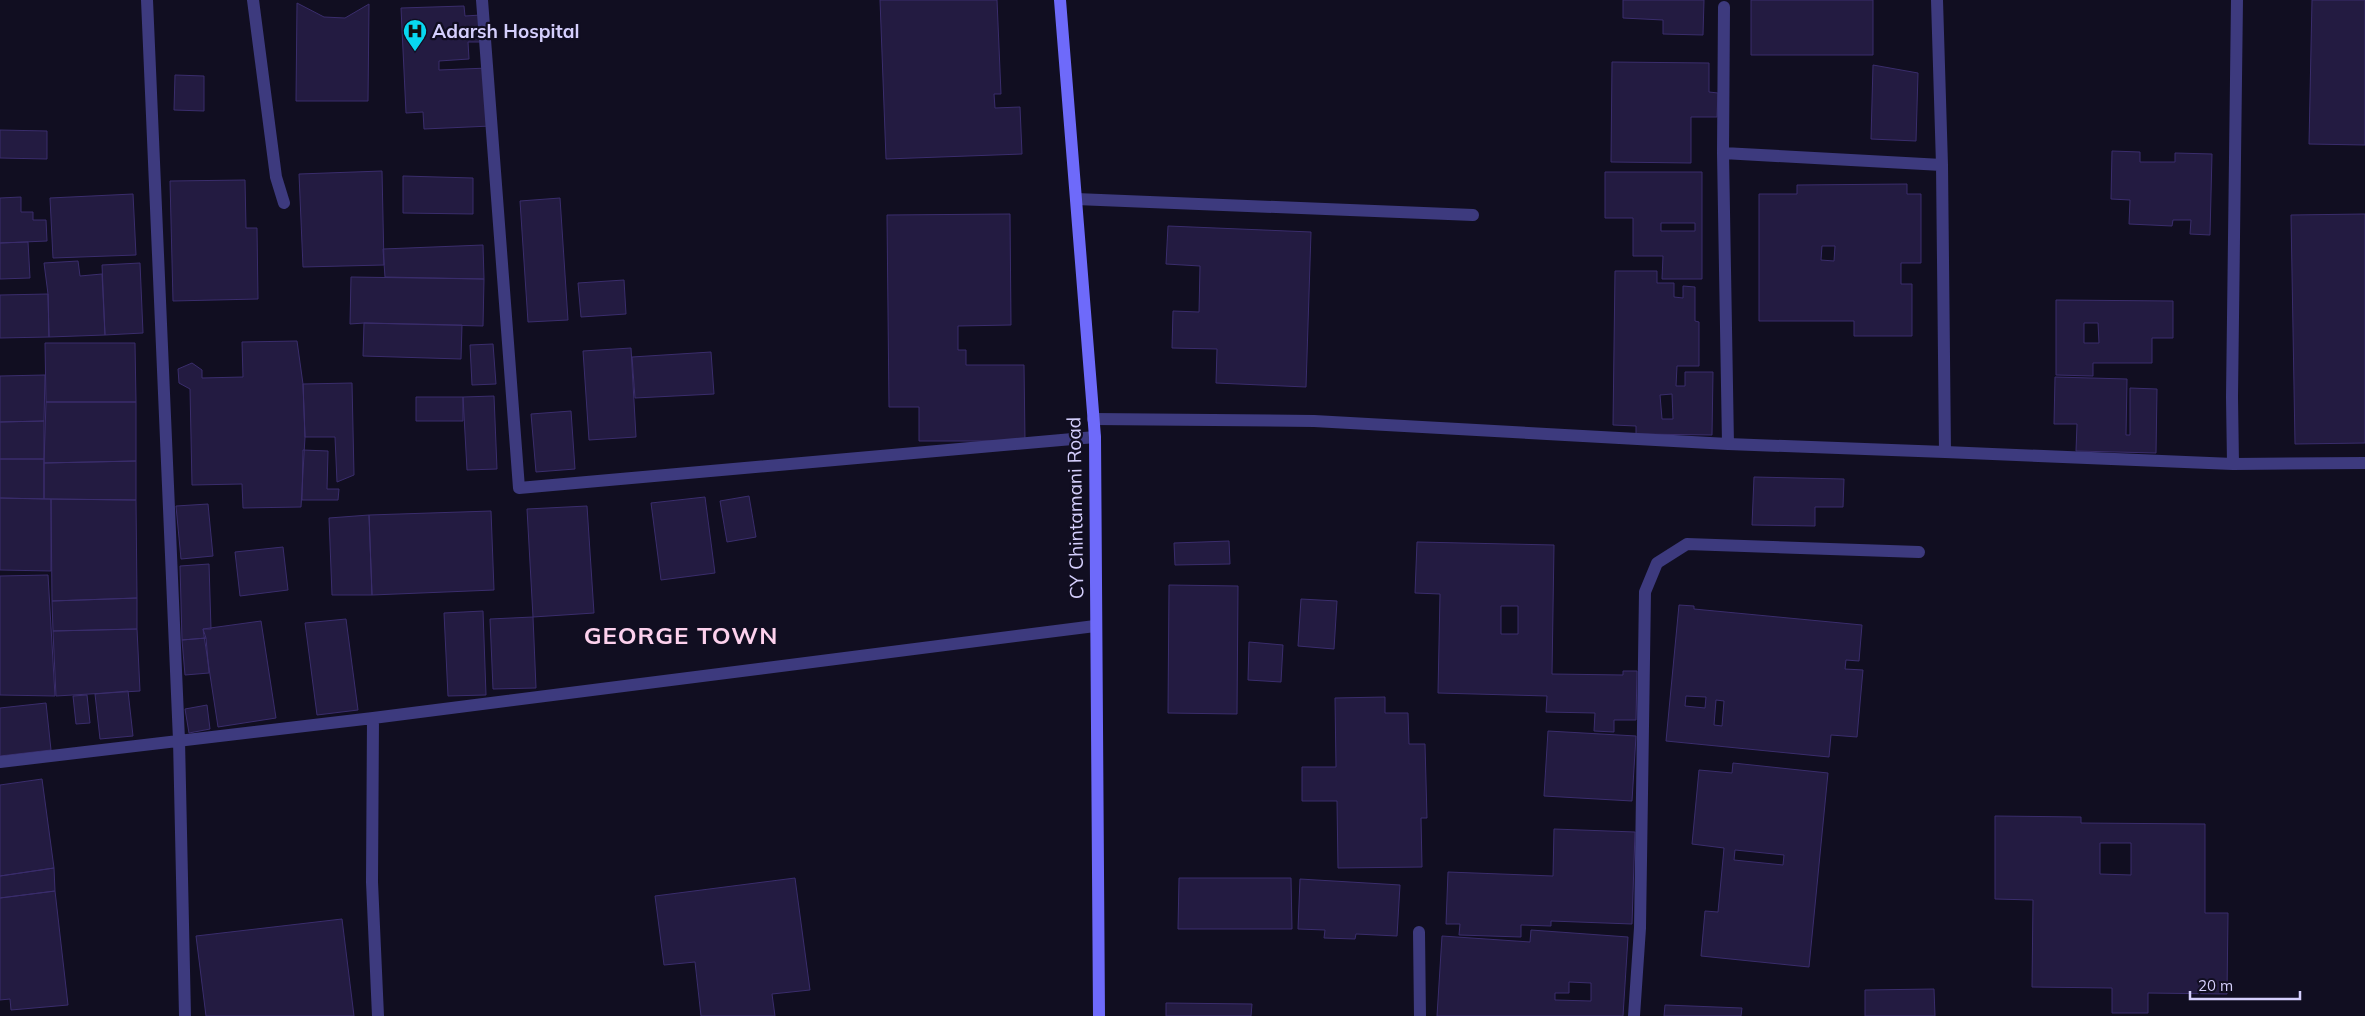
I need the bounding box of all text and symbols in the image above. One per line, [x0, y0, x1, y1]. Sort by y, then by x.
hospital icon: Adarsh Hospital [402, 18, 428, 52]
place label: Adarsh Hospital [432, 19, 579, 43]
street label: CY Chintamani Road [1061, 417, 1089, 599]
district label: GEORGE TOWN [584, 620, 778, 650]
scale bar [2190, 968, 2300, 1000]
text: 20 m [2198, 976, 2233, 995]

